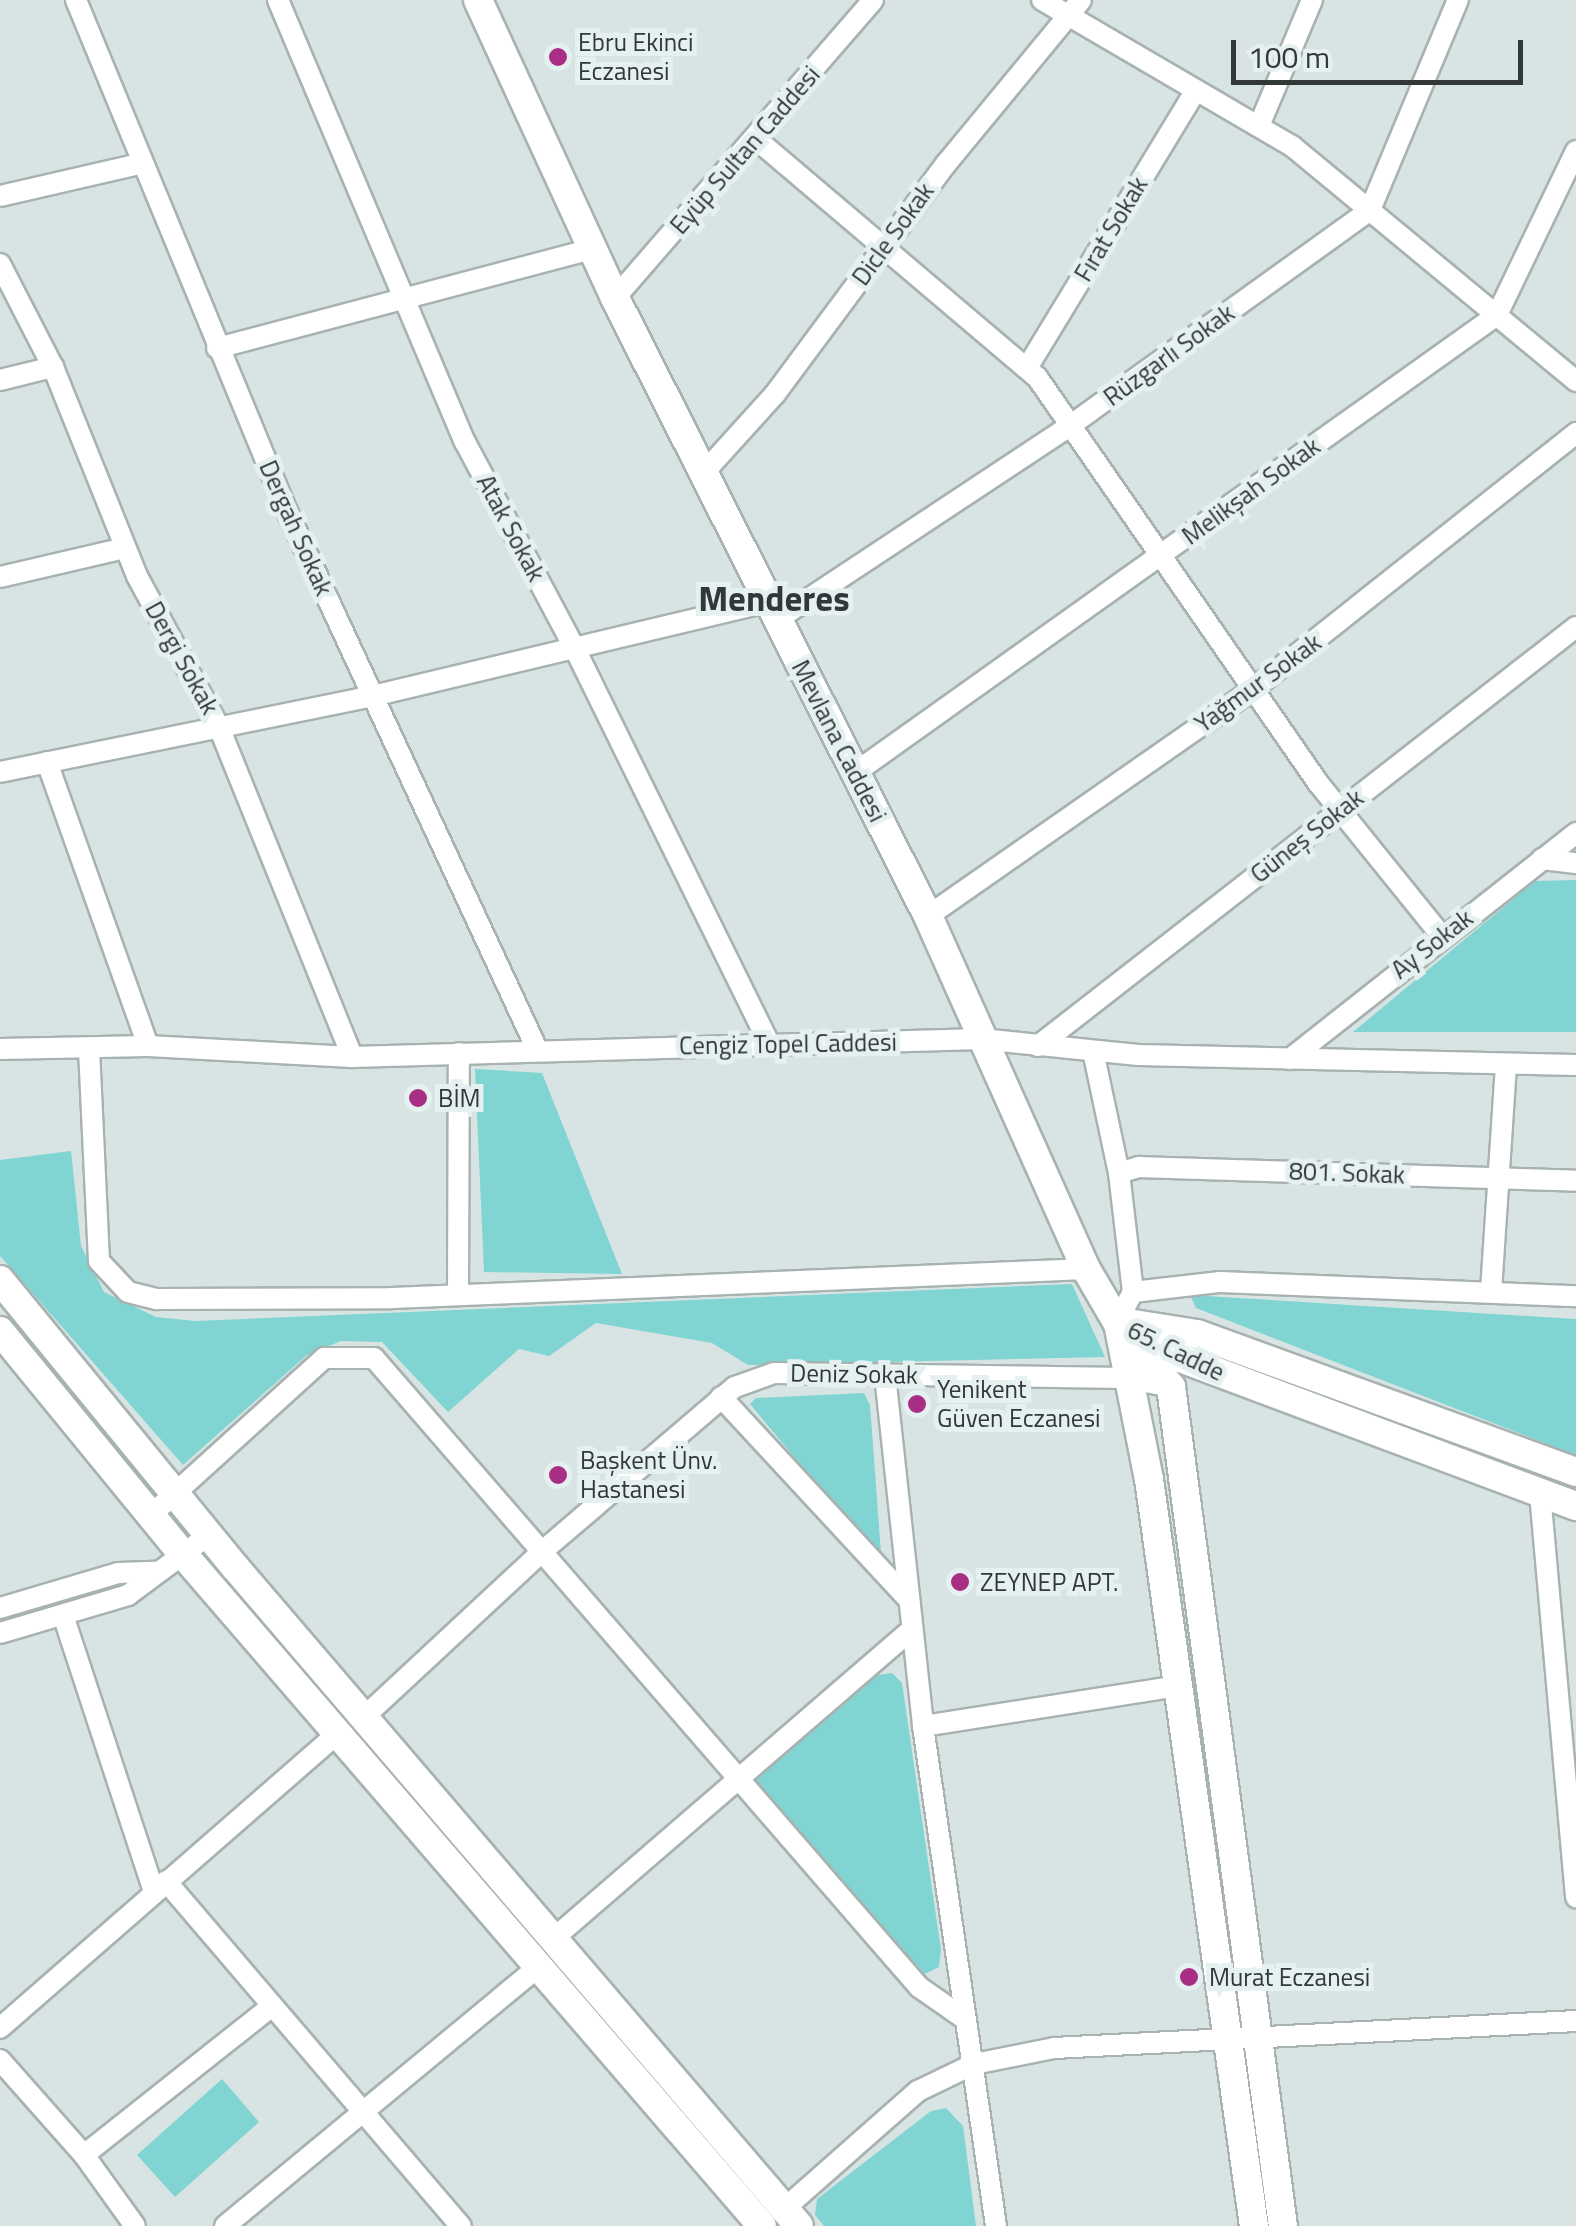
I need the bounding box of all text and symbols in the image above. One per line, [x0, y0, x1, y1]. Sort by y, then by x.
scale bar [1236, 20, 1528, 82]
place label: Ebru Ekinci Eczanesi [578, 28, 693, 87]
text: 100 m [1248, 34, 1330, 80]
marker: Ebru Ekinci Eczanesi [547, 46, 569, 68]
street label: Eyüp Sultan Caddesi [664, 60, 826, 240]
street label: Fırat Sokak [1068, 171, 1154, 287]
street label: Dicle Sokak [846, 177, 940, 291]
street label: Rüzgarlı Sokak [1098, 298, 1240, 412]
street label: Melikşah Sokak [1176, 431, 1326, 551]
street label: Dergah Sokak [253, 456, 339, 600]
street label: Atak Sokak [470, 470, 552, 586]
district label: Menderes [698, 577, 850, 619]
street label: Dergi Sokak [139, 596, 225, 720]
street label: Yağmur Sokak [1189, 627, 1327, 739]
street label: Mevlana Caddesi [785, 655, 893, 827]
street label: Güneş Sokak [1245, 783, 1369, 889]
street label: Ay Sokak [1385, 903, 1479, 985]
street label: Cengiz Topel Caddesi [679, 1027, 897, 1061]
place label: BİM [438, 1083, 481, 1113]
marker: BİM [407, 1087, 429, 1109]
street label: 801. Sokak [1288, 1156, 1406, 1190]
street label: 65. Cadde [1123, 1315, 1229, 1387]
street label: Deniz Sokak [790, 1358, 918, 1390]
place label: Yenikent Güven Eczanesi [937, 1375, 1101, 1434]
marker: Yenikent Güven Eczanesi [906, 1393, 928, 1415]
place label: Başkent Ünv. Hastanesi [580, 1446, 717, 1505]
marker: Başkent Ünv. Hastanesi [545, 1462, 571, 1488]
place label: ZEYNEP APT. [980, 1567, 1118, 1597]
marker: ZEYNEP APT. [949, 1571, 971, 1593]
place label: Murat Eczanesi [1209, 1962, 1370, 1992]
marker: Murat Eczanesi [1178, 1966, 1200, 1988]

